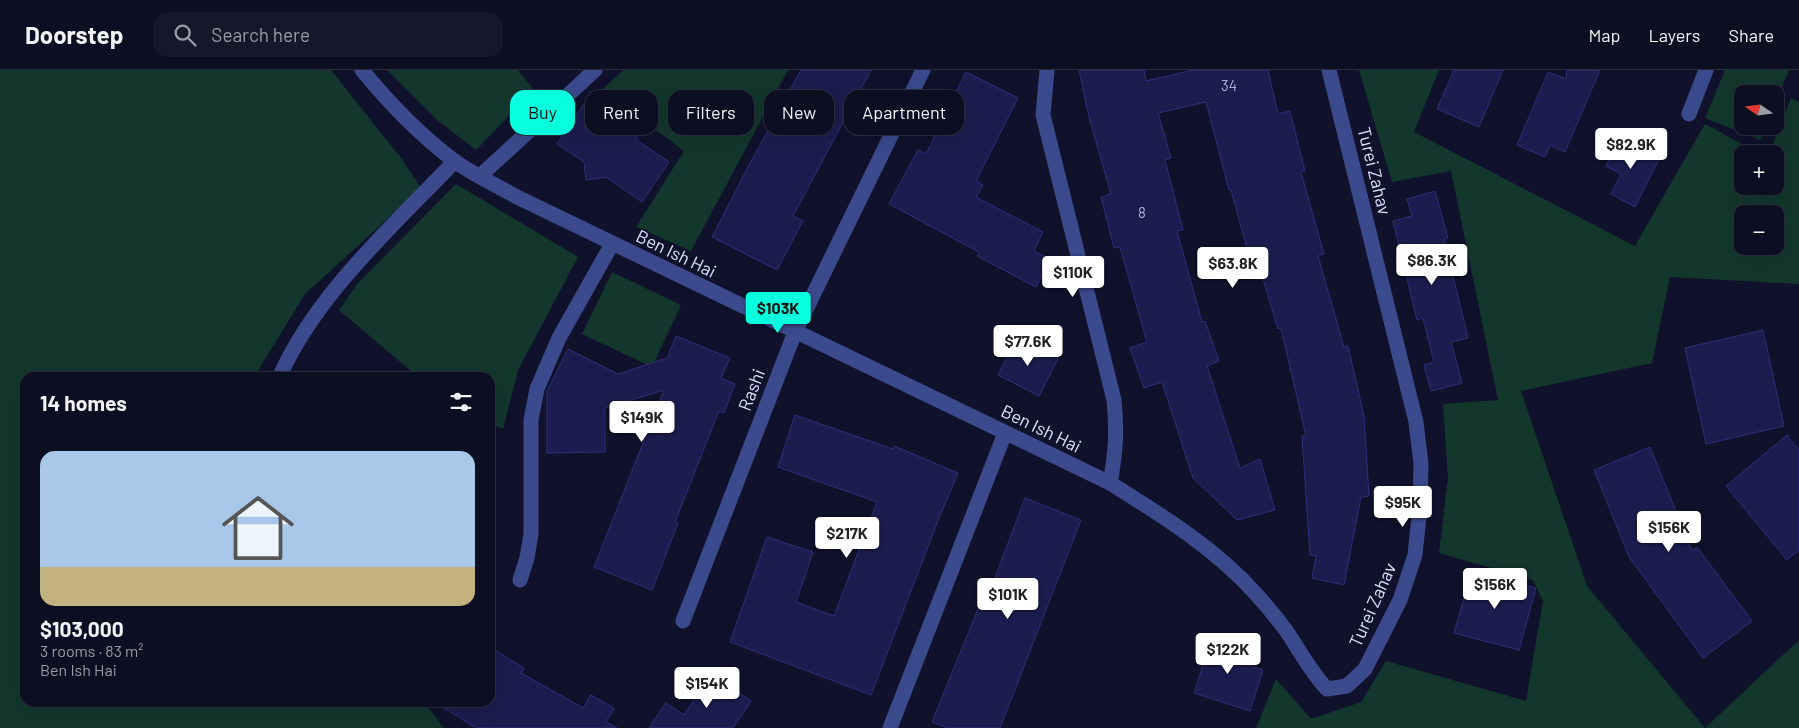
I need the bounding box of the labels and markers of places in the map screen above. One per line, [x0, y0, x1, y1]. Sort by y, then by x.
pin: $82.9K [1590, 128, 1672, 170]
pin: $86.3K [1391, 244, 1473, 286]
pin: $63.8K [1192, 246, 1274, 289]
pin: $110K [1038, 256, 1108, 298]
pin: $103K [743, 292, 813, 334]
pin: $77.6K [987, 324, 1069, 367]
pin: $149K [607, 400, 677, 443]
pin: $95K [1373, 486, 1433, 528]
pin: $156K [1634, 510, 1704, 553]
pin: $217K [812, 516, 882, 559]
pin: $156K [1460, 568, 1530, 610]
pin: $101K [973, 578, 1043, 620]
pin: $122K [1193, 632, 1263, 675]
pin: $154K [672, 666, 742, 709]

